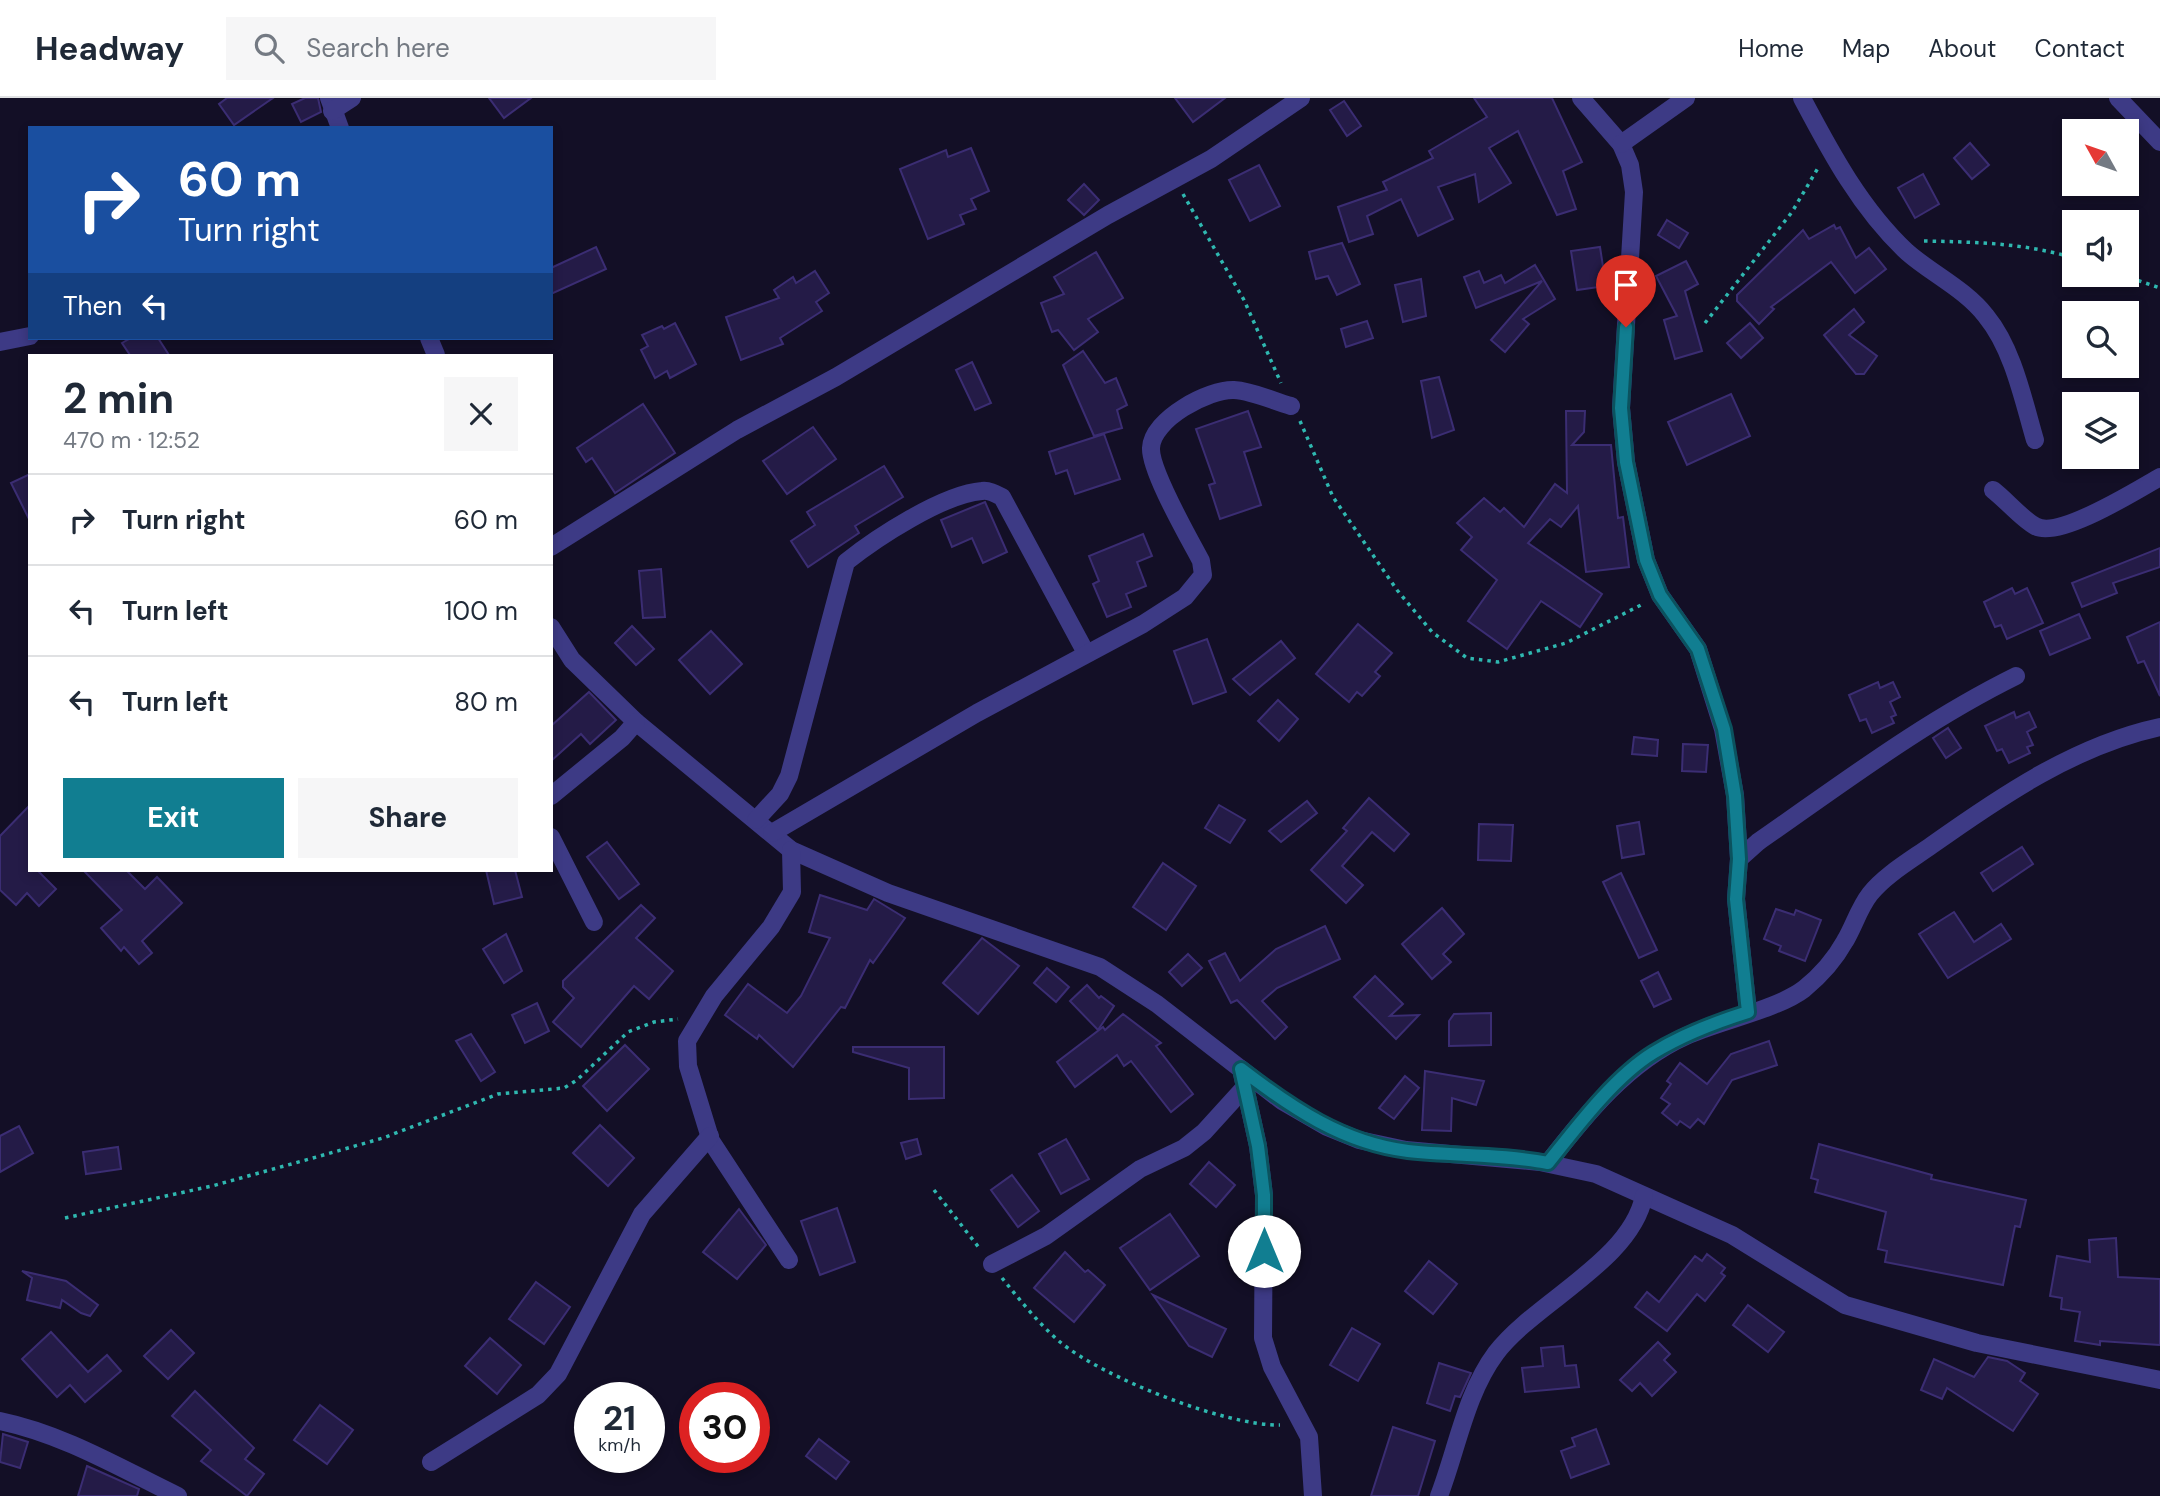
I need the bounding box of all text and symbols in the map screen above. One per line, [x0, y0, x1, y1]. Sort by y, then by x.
search box [226, 17, 716, 80]
text: Headway [35, 27, 184, 70]
icon: search [250, 29, 288, 67]
text: Search here [306, 31, 450, 65]
text: Home [1738, 33, 1804, 64]
text: Map [1842, 33, 1890, 64]
text: About [1928, 33, 1997, 64]
text: Contact [2035, 33, 2125, 64]
north arrow [2062, 119, 2138, 196]
map controls [2062, 119, 2139, 469]
text: 60 m [178, 147, 301, 211]
icon: right [63, 154, 154, 245]
text: Turn right [178, 209, 320, 251]
button: sound [2062, 210, 2139, 287]
pin [1596, 255, 1656, 327]
icon: arrive [1607, 266, 1645, 304]
icon: left [136, 287, 174, 325]
text: Then [63, 289, 122, 323]
button: search [2062, 301, 2139, 378]
text: 2 min [63, 371, 174, 426]
button: close [444, 377, 518, 451]
button: layers [2062, 392, 2139, 469]
text: 470 m · 12:52 [63, 425, 200, 455]
icon: right [63, 501, 101, 539]
text: Turn right [122, 503, 246, 537]
text: 60 m [454, 503, 518, 537]
icon: left [63, 592, 101, 630]
text: Turn left [122, 594, 229, 628]
text: 100 m [444, 594, 518, 628]
icon: left [63, 683, 101, 721]
text: Turn left [122, 685, 229, 719]
text: 80 m [454, 685, 518, 719]
button: Exit [63, 778, 284, 858]
button: Share [298, 778, 518, 858]
position arrow [1227, 1214, 1301, 1288]
speed limit sign: 30 [679, 1382, 770, 1473]
text: 21 [603, 1395, 636, 1441]
text: km/h [598, 1433, 641, 1457]

